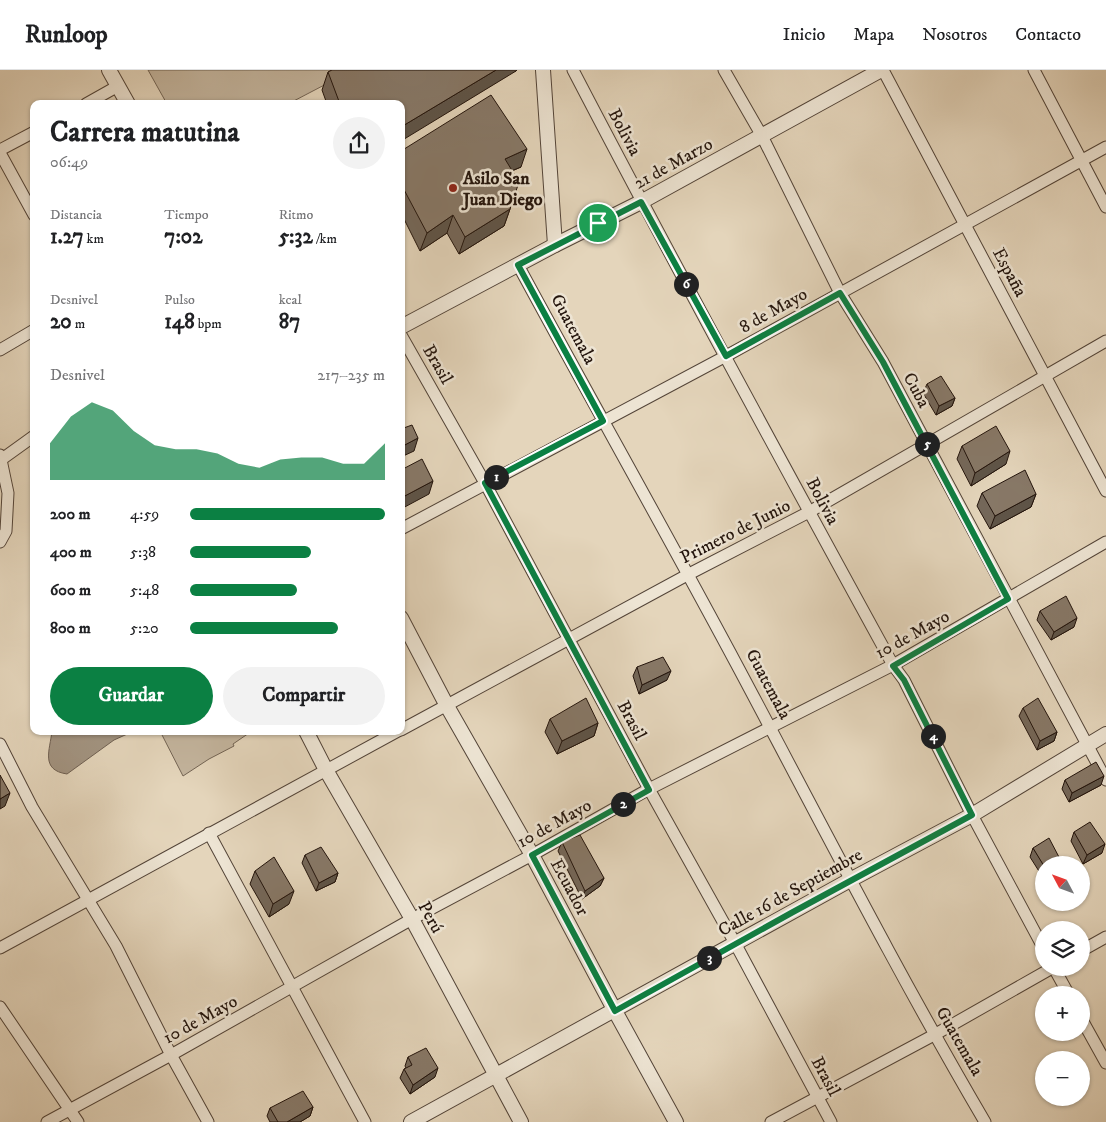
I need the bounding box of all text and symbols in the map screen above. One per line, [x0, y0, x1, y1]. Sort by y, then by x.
text: Runloop [25, 20, 108, 50]
text: Inicio [783, 24, 825, 46]
text: Mapa [853, 24, 894, 46]
text: Nosotros [922, 24, 987, 46]
text: Contacto [1015, 24, 1081, 46]
street label: Bolivia [603, 105, 646, 160]
text: Carrera matutina [50, 115, 239, 150]
button: share [333, 117, 385, 169]
street label: 21 de Marzo [630, 133, 717, 195]
text: 06:49 [50, 152, 88, 172]
place label: Asilo San Juan Diego [461, 168, 543, 211]
marker: Asilo San Juan Diego [447, 182, 459, 194]
pin [577, 202, 619, 244]
text: Distancia [50, 206, 102, 224]
text: Tiempo [164, 206, 209, 224]
text: Ritmo [279, 206, 313, 224]
icon: arrive [584, 209, 612, 237]
text: 1.27 [50, 224, 84, 250]
text: 7:02 [164, 224, 202, 250]
text: 5:32 [279, 224, 313, 250]
text: km [84, 230, 104, 248]
text: /km [313, 230, 337, 248]
street label: España [987, 244, 1031, 301]
pin: 6 [674, 272, 698, 296]
text: 6 [683, 275, 690, 293]
street label: 8 de Mayo [736, 283, 812, 339]
text: Desnivel [50, 291, 98, 309]
text: Pulso [164, 291, 195, 309]
text: kcal [279, 291, 302, 309]
street label: Guatemala [545, 291, 601, 369]
text: 20 [50, 309, 72, 335]
text: 148 [164, 309, 195, 335]
text: 87 [279, 309, 300, 335]
text: m [72, 315, 85, 333]
text: bpm [195, 315, 222, 333]
street label: Brasil [417, 341, 457, 389]
text: Desnivel [50, 365, 105, 385]
text: 217–235 m [317, 365, 385, 385]
street label: Cuba [898, 369, 935, 412]
pin: 5 [914, 432, 940, 456]
text: 5 [924, 435, 931, 453]
pin: 1 [484, 464, 508, 490]
text: 1 [494, 468, 499, 486]
street label: Bolivia [801, 474, 844, 529]
street label: Primero de Junio [677, 495, 794, 569]
text: 200 m [50, 504, 91, 524]
text: 4:59 [130, 504, 159, 524]
text: 400 m [50, 542, 92, 562]
text: 5:38 [130, 542, 156, 562]
text: 600 m [50, 580, 91, 600]
text: 5:48 [130, 580, 159, 600]
street label: 10 de Mayo [871, 605, 954, 664]
text: 800 m [50, 618, 91, 638]
text: 5:20 [130, 618, 159, 638]
street label: Guatemala [740, 646, 796, 724]
button: Guardar [50, 667, 213, 725]
button: Compartir [223, 667, 385, 725]
street label: Brasil [612, 697, 651, 745]
pin: 4 [920, 724, 946, 748]
text: 4 [929, 727, 938, 745]
pin: 2 [610, 792, 636, 816]
street label: 10 de Mayo [513, 794, 596, 853]
text: 2 [620, 795, 627, 813]
street label: Calle 16 de Septiembre [715, 844, 866, 942]
street label: Ecuador [545, 855, 593, 920]
north arrow [1035, 856, 1090, 911]
map controls [1035, 856, 1090, 1106]
street label: Perú [412, 898, 448, 938]
button: layers [1035, 921, 1090, 976]
pin: 3 [696, 946, 722, 970]
text: 3 [707, 949, 712, 967]
button: + [1035, 986, 1090, 1041]
street label: 10 de Mayo [159, 990, 242, 1049]
street label: Guatemala [931, 1003, 988, 1080]
button: − [1035, 1051, 1090, 1106]
street label: Brasil [806, 1053, 845, 1101]

